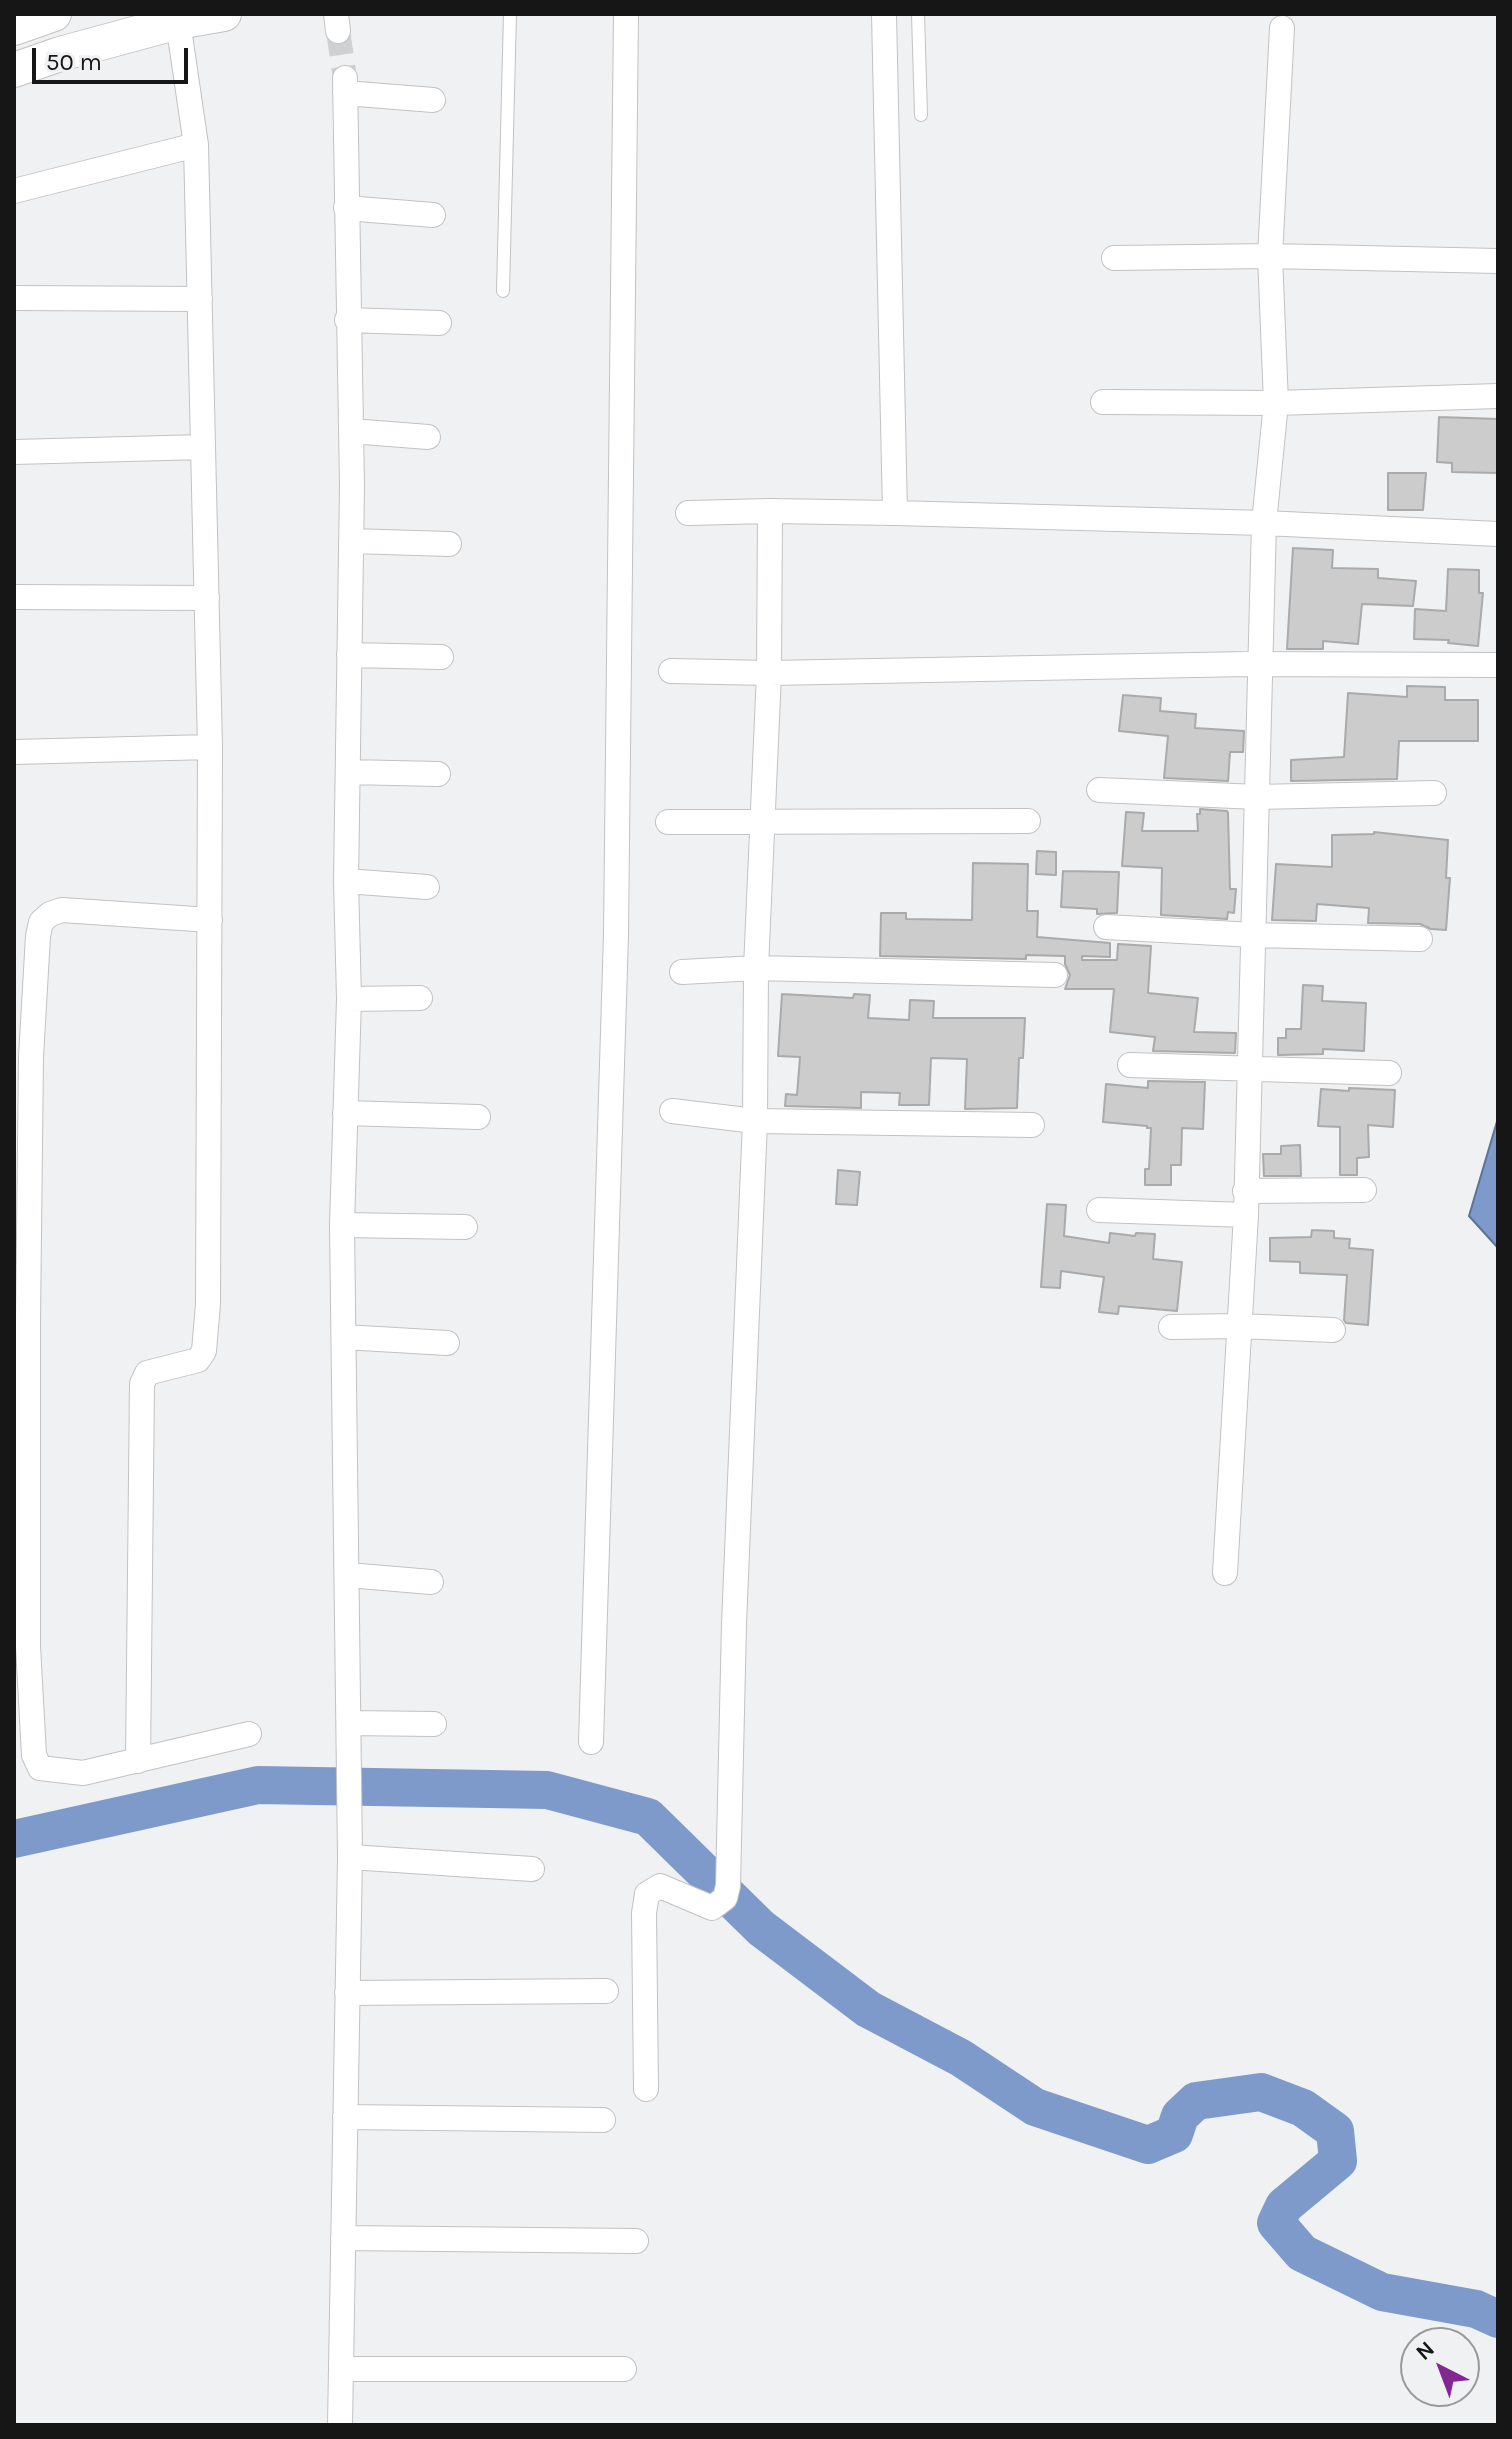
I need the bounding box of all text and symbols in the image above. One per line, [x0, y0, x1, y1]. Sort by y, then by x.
scale bar [36, 32, 192, 82]
text: 50 m [46, 48, 102, 76]
north arrow [1400, 2327, 1480, 2407]
text: N [1411, 2336, 1440, 2366]

